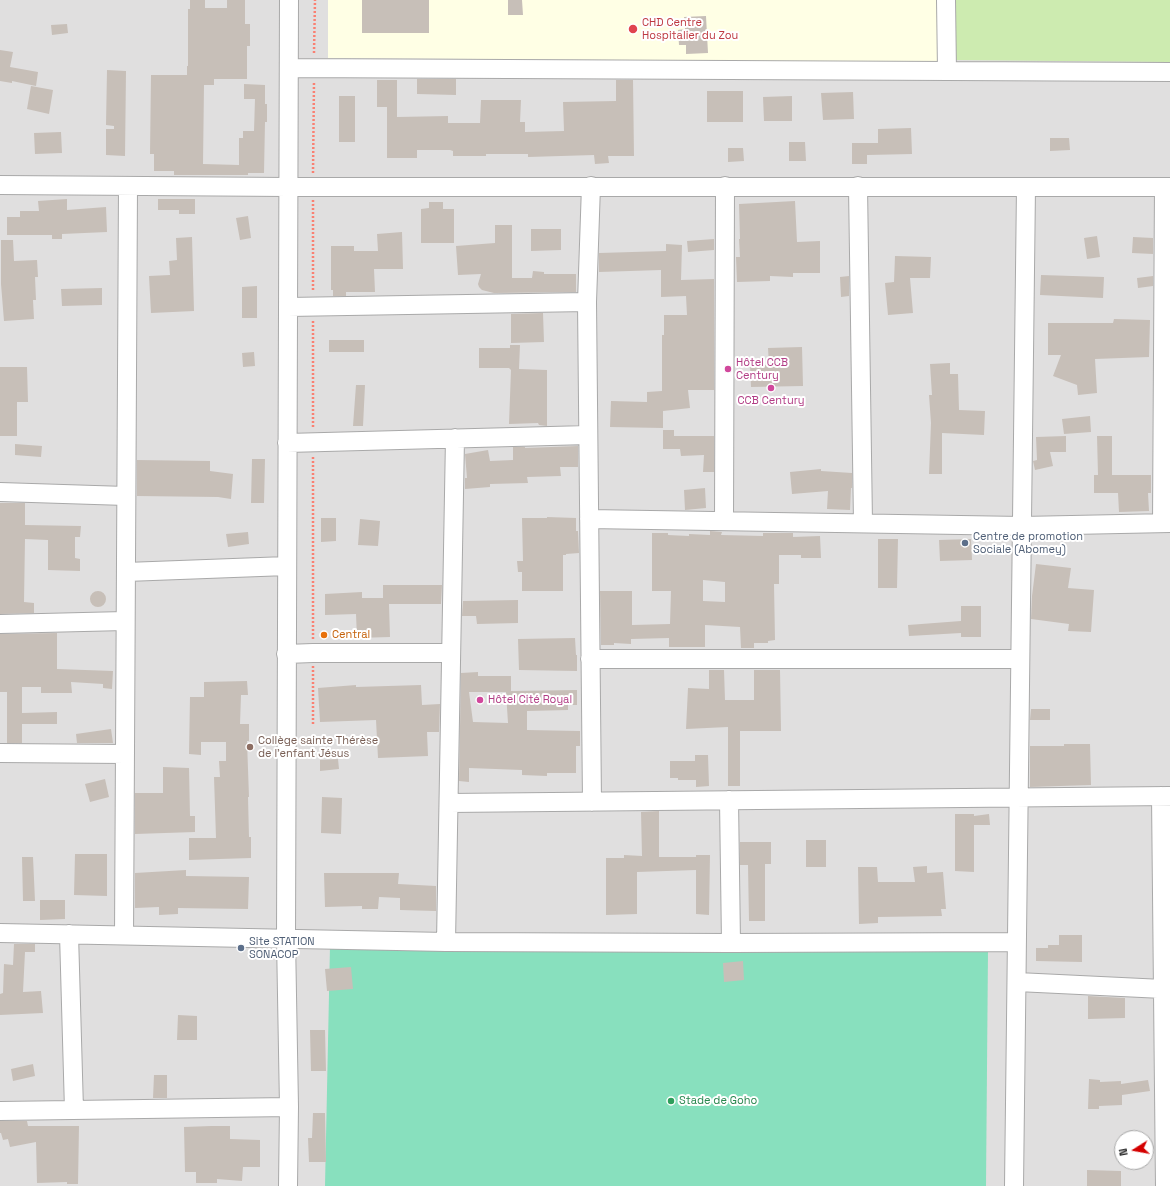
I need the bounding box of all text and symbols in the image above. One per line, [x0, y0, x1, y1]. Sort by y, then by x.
place label: CHD Centre Hospitalier du Zou [642, 16, 738, 42]
marker: CHD Centre Hospitalier du Zou [627, 23, 639, 35]
place label: Hôtel CCB Century [736, 356, 788, 382]
marker: Hôtel CCB Century [723, 364, 733, 374]
marker: CCB Century [766, 383, 776, 393]
place label: CCB Century [737, 394, 805, 408]
place label: Centre de promotion Sociale (Abomey) [973, 530, 1083, 556]
marker: Centre de promotion Sociale (Abomey) [960, 538, 970, 548]
place label: Central [332, 628, 370, 642]
marker: Central [319, 630, 329, 640]
place label: Hôtel Cité Royal [488, 693, 572, 707]
marker: Hôtel Cité Royal [475, 695, 485, 705]
place label: Collège sainte Thérèse de l'enfant Jésus [258, 734, 378, 760]
marker: Collège sainte Thérèse de l'enfant Jésus [245, 742, 255, 752]
place label: Site STATION SONACOP [249, 935, 315, 961]
marker: Site STATION SONACOP [236, 943, 246, 953]
place label: Stade de Goho [679, 1094, 757, 1108]
marker: Stade de Goho [666, 1096, 676, 1106]
north arrow [1114, 1130, 1154, 1170]
text: N [1116, 1147, 1131, 1157]

